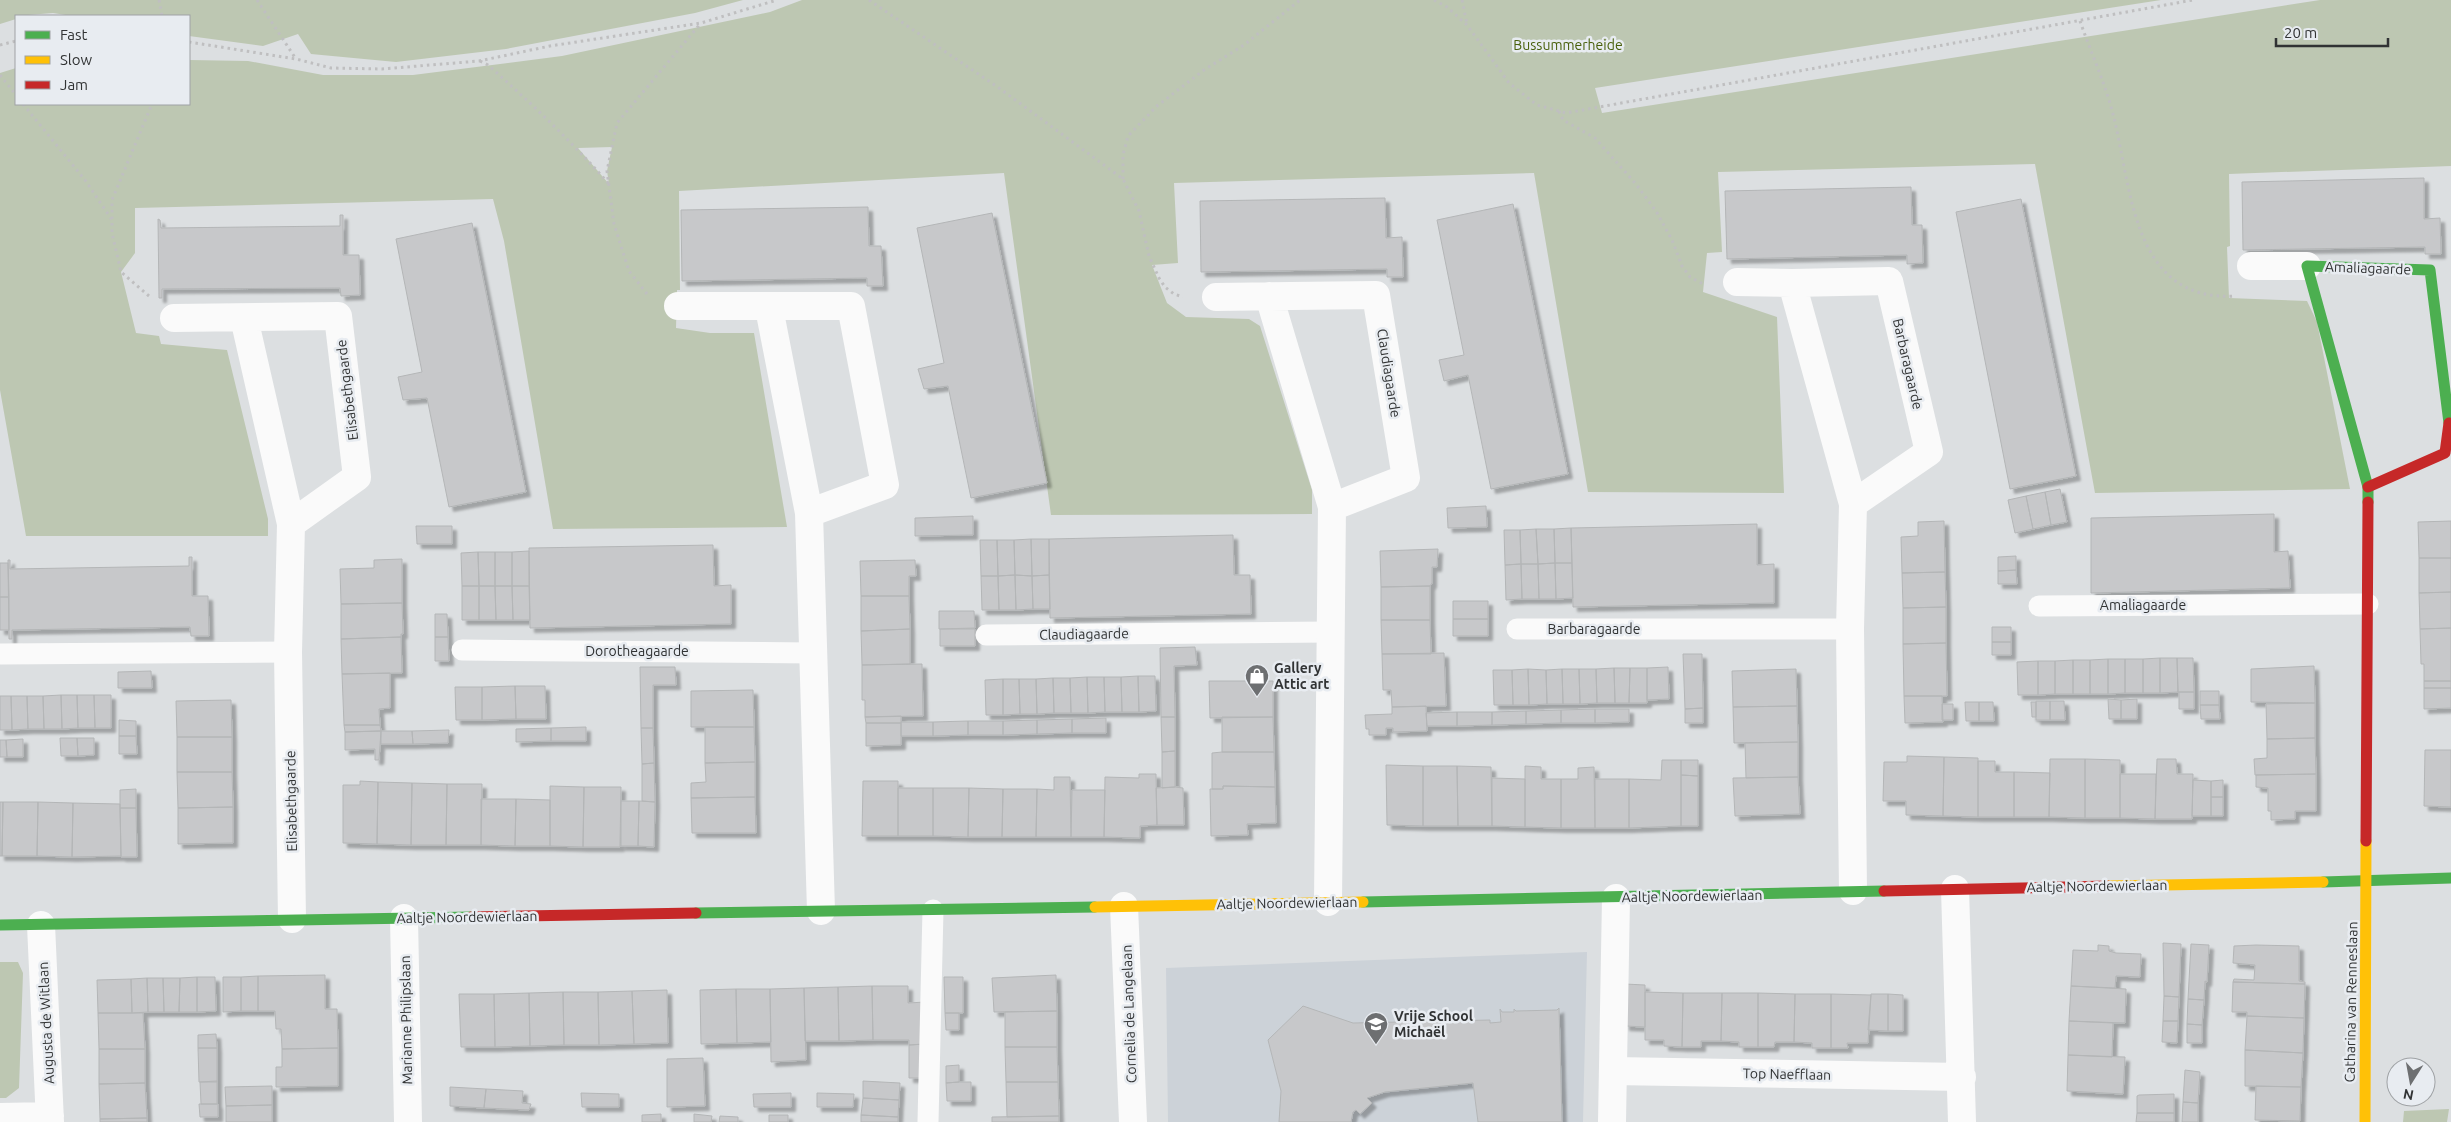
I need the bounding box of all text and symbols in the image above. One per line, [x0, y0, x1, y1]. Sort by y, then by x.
legend [15, 15, 190, 105]
scale bar [2276, 15, 2388, 47]
text: 20 m [2284, 24, 2317, 41]
text: Fast [60, 26, 88, 43]
park label: Bussummerheide [1513, 37, 1623, 53]
text: Slow [60, 51, 93, 68]
text: Jam [60, 76, 88, 93]
street label: Amaliagaarde [2325, 258, 2411, 278]
street label: Barbaragaarde [1890, 317, 1926, 411]
street label: Claudiagaarde [1374, 327, 1404, 419]
street label: Elisabethgaarde [333, 339, 361, 441]
street label: Amaliagaarde [2100, 597, 2186, 613]
street label: Barbaragaarde [1548, 621, 1640, 637]
street label: Claudiagaarde [1039, 625, 1129, 643]
street label: Dorotheagaarde [585, 643, 689, 659]
place label: Gallery Attic art [1274, 660, 1329, 692]
shop icon: Gallery Attic art [1244, 663, 1270, 697]
street label: Elisabethgaarde [282, 750, 300, 852]
street label: Aaltje Noordewierlaan [2026, 877, 2168, 895]
street label: Aaltje Noordewierlaan [1621, 887, 1763, 905]
street label: Aaltje Noordewierlaan [1216, 894, 1358, 912]
street label: Aaltje Noordewierlaan [396, 908, 538, 926]
street label: Catharina van Renneslaan [2342, 921, 2360, 1083]
street label: Cornelia de Langelaan [1119, 944, 1139, 1084]
street label: Marianne Philipslaan [397, 955, 415, 1085]
street label: Augusta de Witlaan [35, 961, 57, 1085]
place label: Vrije School Michaël [1394, 1008, 1473, 1040]
school or university icon: Vrije School Michaël [1363, 1011, 1389, 1045]
north arrow [2386, 1057, 2436, 1107]
street label: Top Naefflaan [1743, 1065, 1831, 1083]
text: N [2402, 1086, 2415, 1104]

